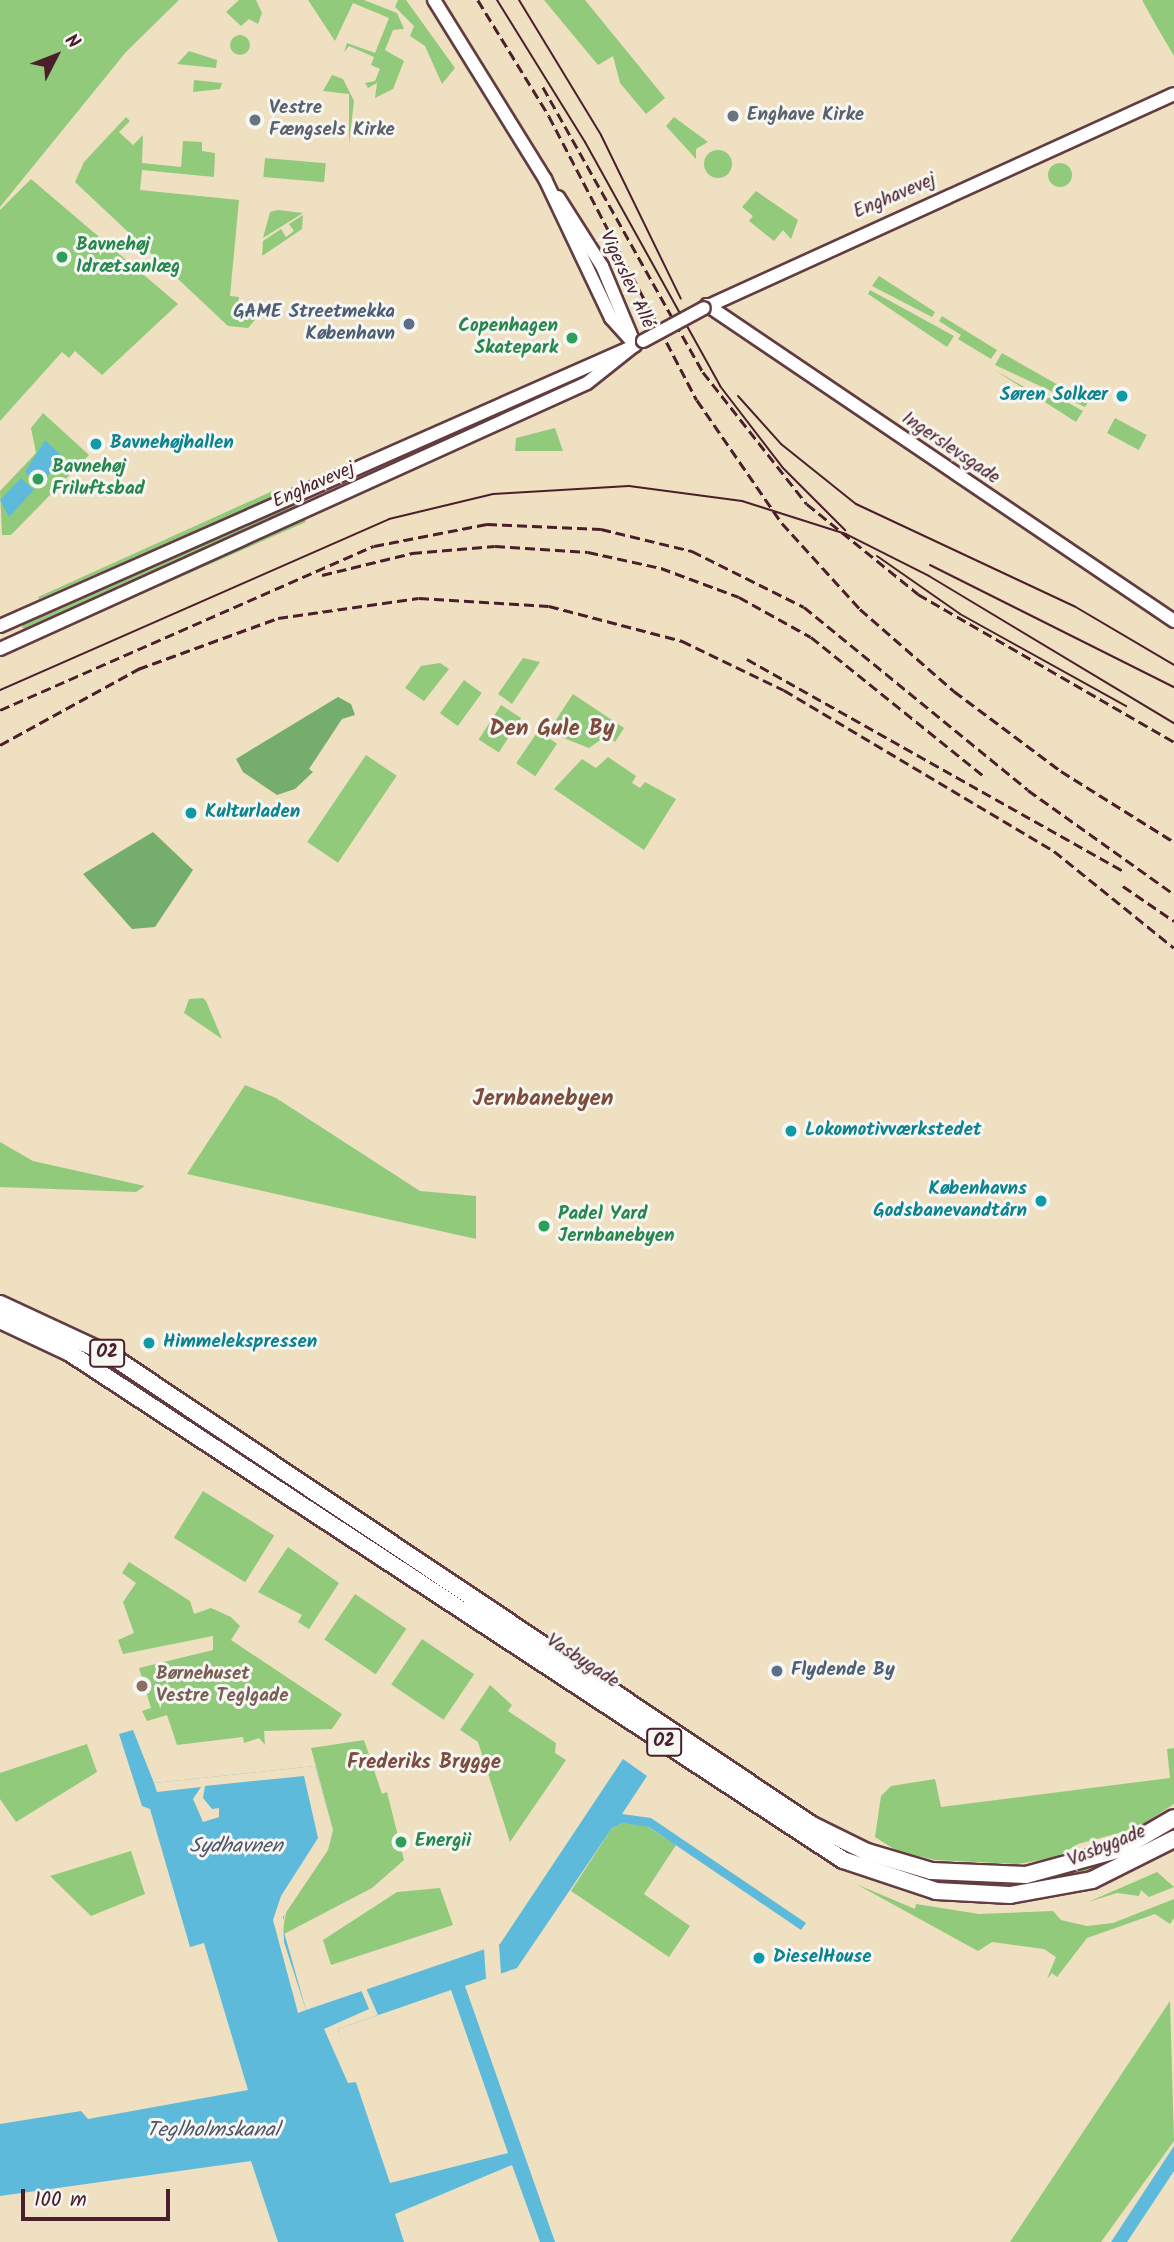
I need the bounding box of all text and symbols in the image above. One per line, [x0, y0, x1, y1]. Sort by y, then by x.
north arrow [21, 21, 91, 91]
text: N [56, 27, 87, 56]
place label: Vestre Fængsels Kirke [269, 98, 395, 142]
place label: Enghave Kirke [747, 105, 864, 127]
marker: Enghave Kirke [725, 108, 741, 124]
marker: Vestre Fængsels Kirke [247, 112, 263, 128]
street label: Enghavevej [850, 169, 940, 225]
street label: Vigerslev Allé [594, 228, 658, 332]
place label: Bavnehøj Idrætsanlæg [76, 235, 180, 279]
marker: Bavnehøj Idrætsanlæg [54, 249, 70, 265]
place label: GAME Streetmekka København [233, 302, 395, 346]
marker: GAME Streetmekka København [401, 316, 417, 332]
place label: Copenhagen Skatepark [458, 316, 558, 360]
marker: Copenhagen Skatepark [564, 330, 580, 346]
place label: Søren Solkær [1000, 385, 1108, 407]
marker: Søren Solkær [1114, 388, 1130, 404]
street label: Ingerslevsgade [897, 408, 1003, 490]
place label: Bavnehøjhallen [110, 433, 234, 455]
marker: Bavnehøjhallen [88, 436, 104, 452]
place label: Bavnehøj Friluftsbad [52, 457, 145, 501]
street label: Enghavevej [269, 458, 359, 514]
marker: Bavnehøj Friluftsbad [30, 471, 46, 487]
district label: Den Gule By [489, 715, 615, 743]
place label: Kulturladen [205, 802, 300, 824]
marker: Kulturladen [183, 805, 199, 821]
district label: Jernbanebyen [472, 1085, 614, 1113]
place label: Lokomotivværkstedet [805, 1120, 982, 1142]
marker: Lokomotivværkstedet [783, 1123, 799, 1139]
place label: Københavns Godsbanevandtårn [873, 1179, 1027, 1223]
marker: Københavns Godsbanevandtårn [1033, 1193, 1049, 1209]
place label: Padel Yard Jernbanebyen [558, 1204, 675, 1248]
marker: Padel Yard Jernbanebyen [536, 1218, 552, 1234]
place label: Himmelekspressen [163, 1332, 317, 1354]
marker: Himmelekspressen [141, 1335, 157, 1351]
road number: O2 [88, 1338, 126, 1368]
street label: Vasbygade [541, 1630, 623, 1694]
place label: Flydende By [791, 1660, 895, 1682]
marker: Flydende By [769, 1663, 785, 1679]
place label: Børnehuset Vestre Teglgade [156, 1664, 288, 1708]
marker: Børnehuset Vestre Teglgade [134, 1678, 150, 1694]
road number: O2 [645, 1728, 683, 1756]
district label: Frederiks Brygge [347, 1750, 501, 1776]
street label: Vasbygade [1065, 1821, 1149, 1873]
place label: Energii [415, 1831, 471, 1853]
water label: Sydhavnen [189, 1834, 283, 1860]
marker: Energii [393, 1834, 409, 1850]
place label: DieselHouse [773, 1947, 871, 1969]
marker: DieselHouse [751, 1950, 767, 1966]
water label: Teglholmskanal [146, 2118, 280, 2144]
scale bar [24, 2176, 173, 2220]
text: 100 m [34, 2184, 87, 2217]

